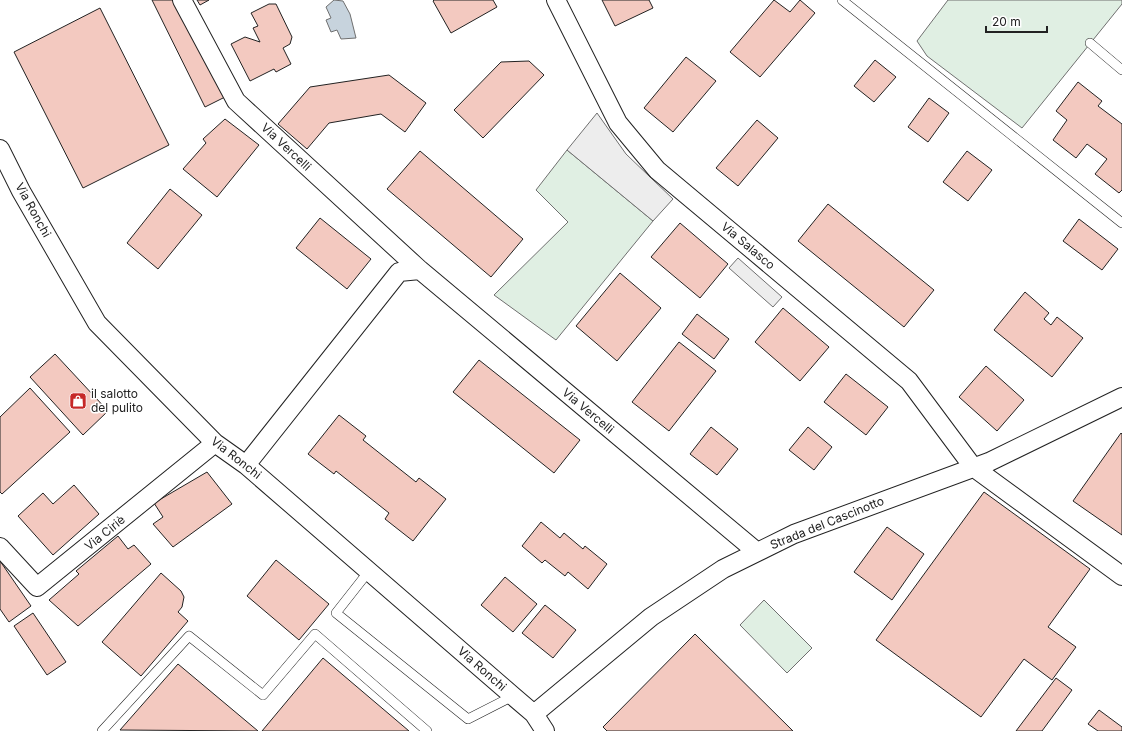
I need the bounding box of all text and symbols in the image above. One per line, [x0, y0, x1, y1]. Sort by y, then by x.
scale bar [986, 8, 1047, 34]
text: 20 m [992, 14, 1021, 29]
street label: Via Vercelli [258, 120, 315, 174]
street label: Via Ronchi [12, 180, 55, 240]
street label: Via Salasco [718, 219, 778, 272]
street label: Via Vercelli [559, 385, 617, 437]
place label: il salotto del pulito [91, 386, 143, 415]
shop icon: il salotto del pulito [68, 391, 88, 411]
street label: Via Ronchi [208, 433, 265, 482]
street label: Strada del Cascinotto [768, 493, 886, 552]
street label: Via Ciriè [81, 512, 128, 553]
street label: Via Ronchi [455, 643, 510, 694]

